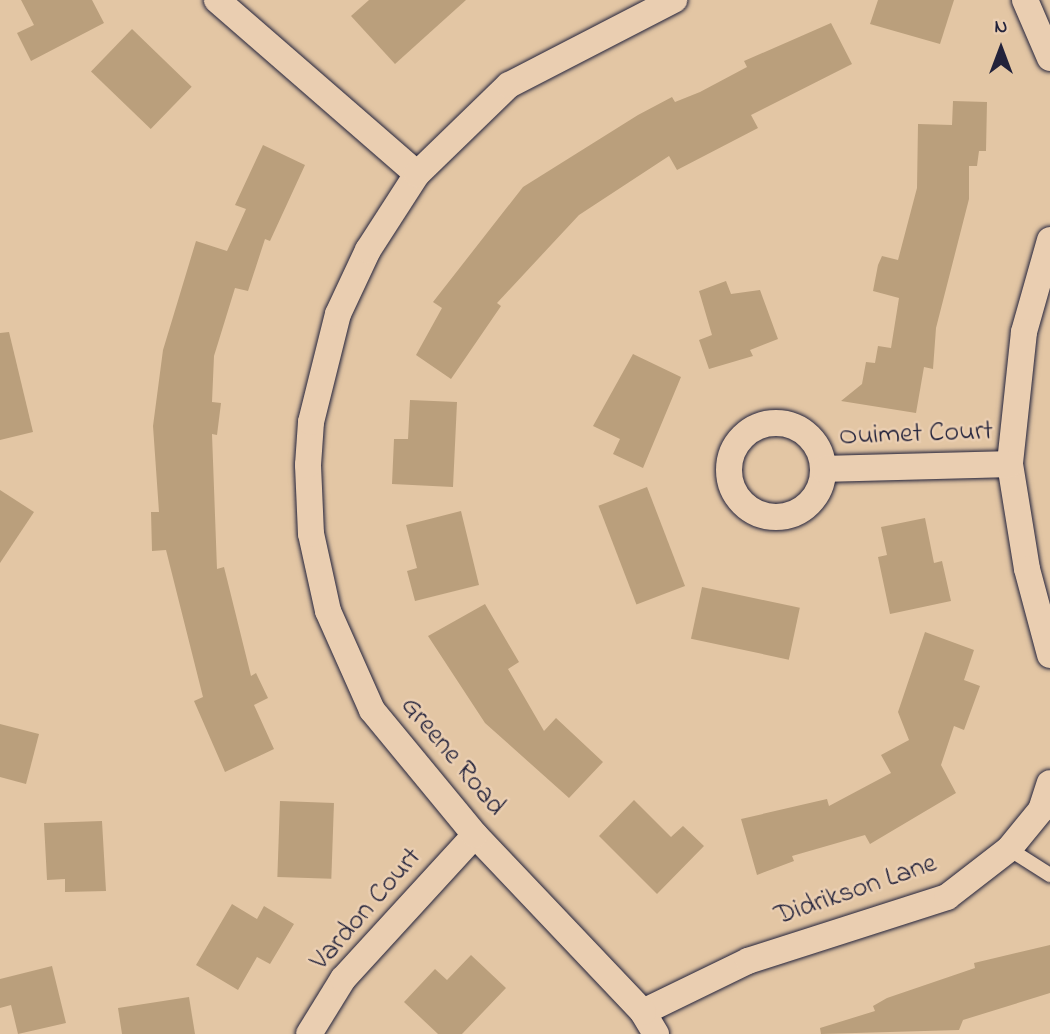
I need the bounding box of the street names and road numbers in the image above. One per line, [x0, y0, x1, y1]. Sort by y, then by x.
street label: Ouimet Court [838, 416, 994, 454]
street label: Greene Road [392, 690, 512, 824]
street label: Vardon Court [304, 842, 430, 978]
street label: Didrikson Lane [771, 848, 941, 934]

